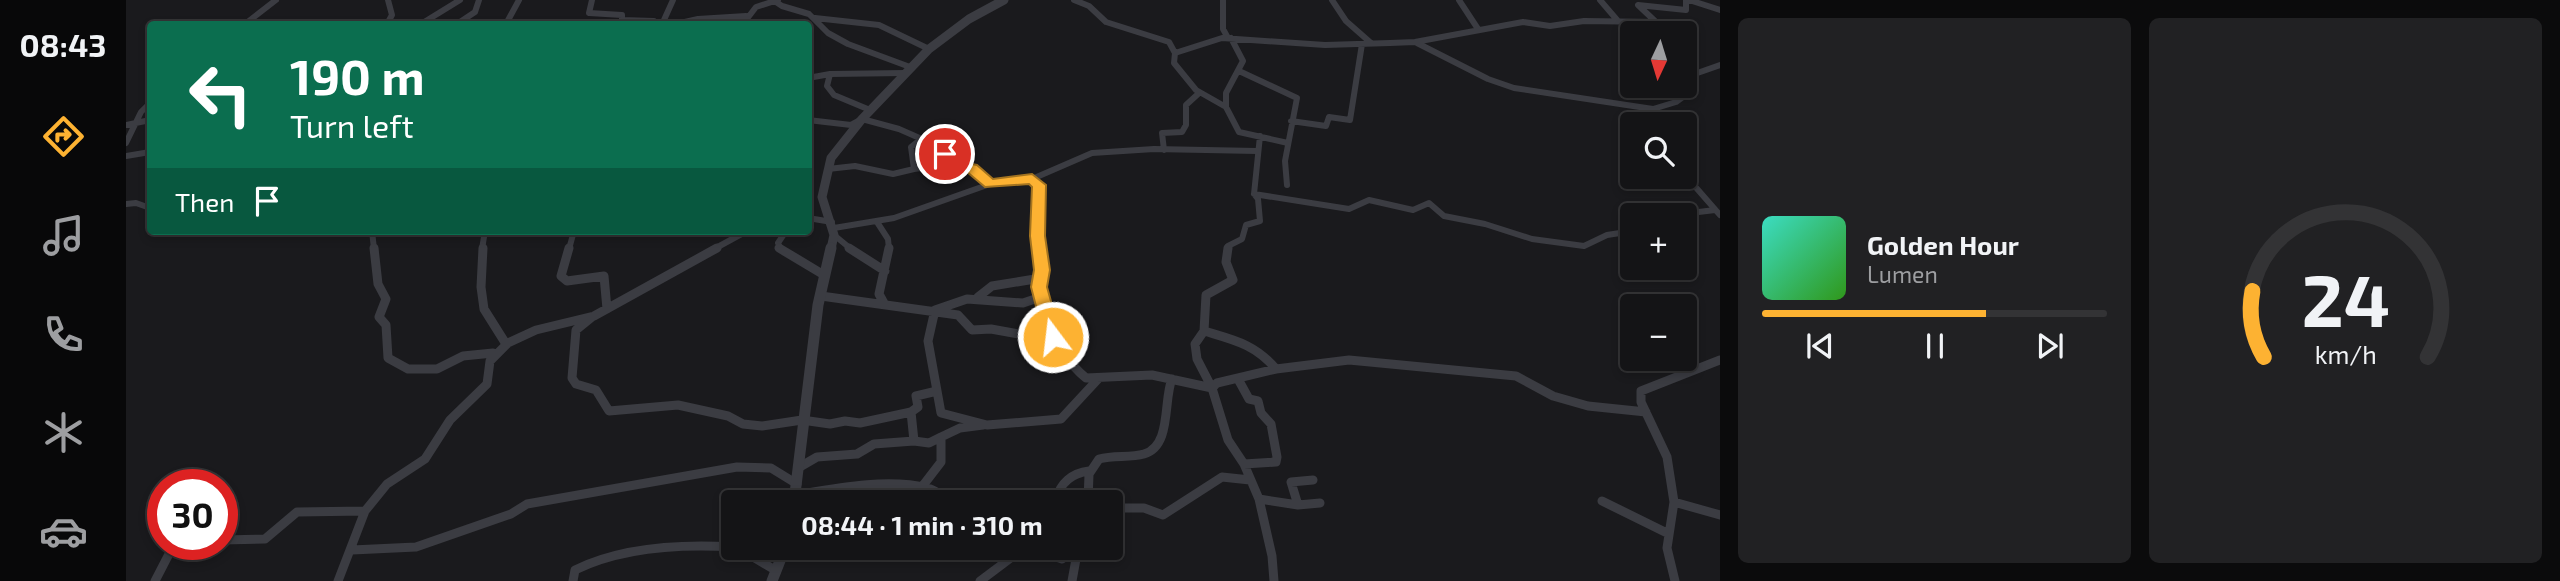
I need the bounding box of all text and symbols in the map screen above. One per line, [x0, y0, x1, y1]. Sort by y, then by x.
north arrow [1620, 21, 1698, 98]
map controls [1620, 21, 1697, 371]
text: 08:43 [20, 25, 106, 63]
text: 190 m [290, 46, 425, 105]
icon: left [175, 49, 266, 140]
text: Turn left [290, 106, 414, 144]
icon: directions [39, 112, 88, 161]
button: search [1620, 112, 1697, 189]
pin [915, 124, 975, 184]
icon: arrive [926, 135, 964, 173]
icon: arrive [248, 182, 286, 220]
text: Then [175, 186, 234, 217]
button: + [1620, 203, 1697, 280]
icon: music [39, 211, 88, 260]
text: Golden Hour [1867, 229, 2019, 260]
text: 24 [2301, 254, 2390, 342]
text: Lumen [1867, 260, 1938, 288]
button: − [1620, 294, 1697, 371]
position arrow [1016, 300, 1090, 374]
icon: phone [39, 310, 88, 359]
icon: previous [1801, 327, 1839, 365]
icon: pause [1916, 327, 1954, 365]
icon: next [2031, 327, 2069, 365]
text: km/h [2314, 338, 2377, 368]
icon: climate [39, 408, 88, 457]
speed limit sign: 30 [147, 469, 238, 560]
icon: car [39, 507, 88, 556]
text: 08:44 · 1 min · 310 m [801, 509, 1043, 540]

